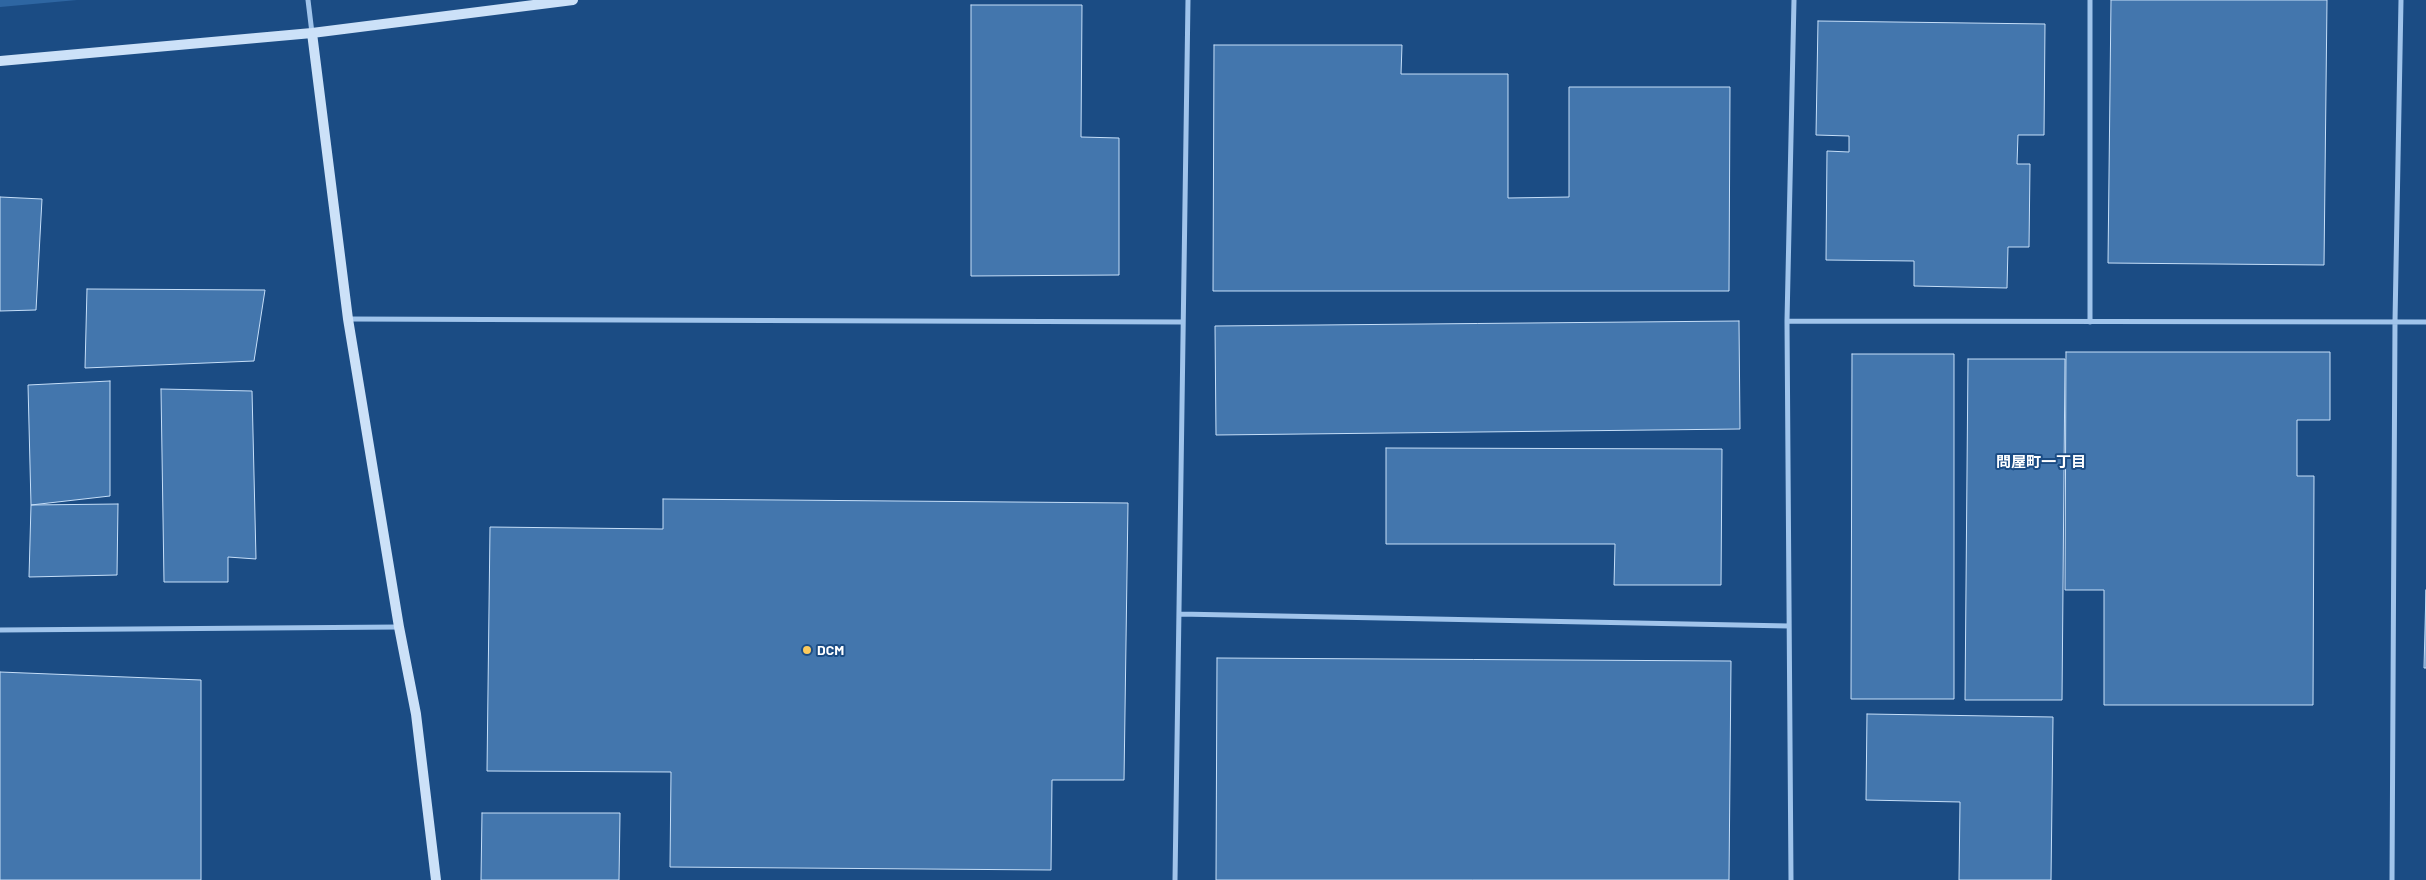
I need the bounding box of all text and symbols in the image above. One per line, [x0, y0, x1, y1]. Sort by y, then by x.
district label: 問屋町一丁目 [1996, 453, 2086, 471]
place label: DCM [817, 642, 844, 658]
marker: DCM [801, 644, 813, 656]

